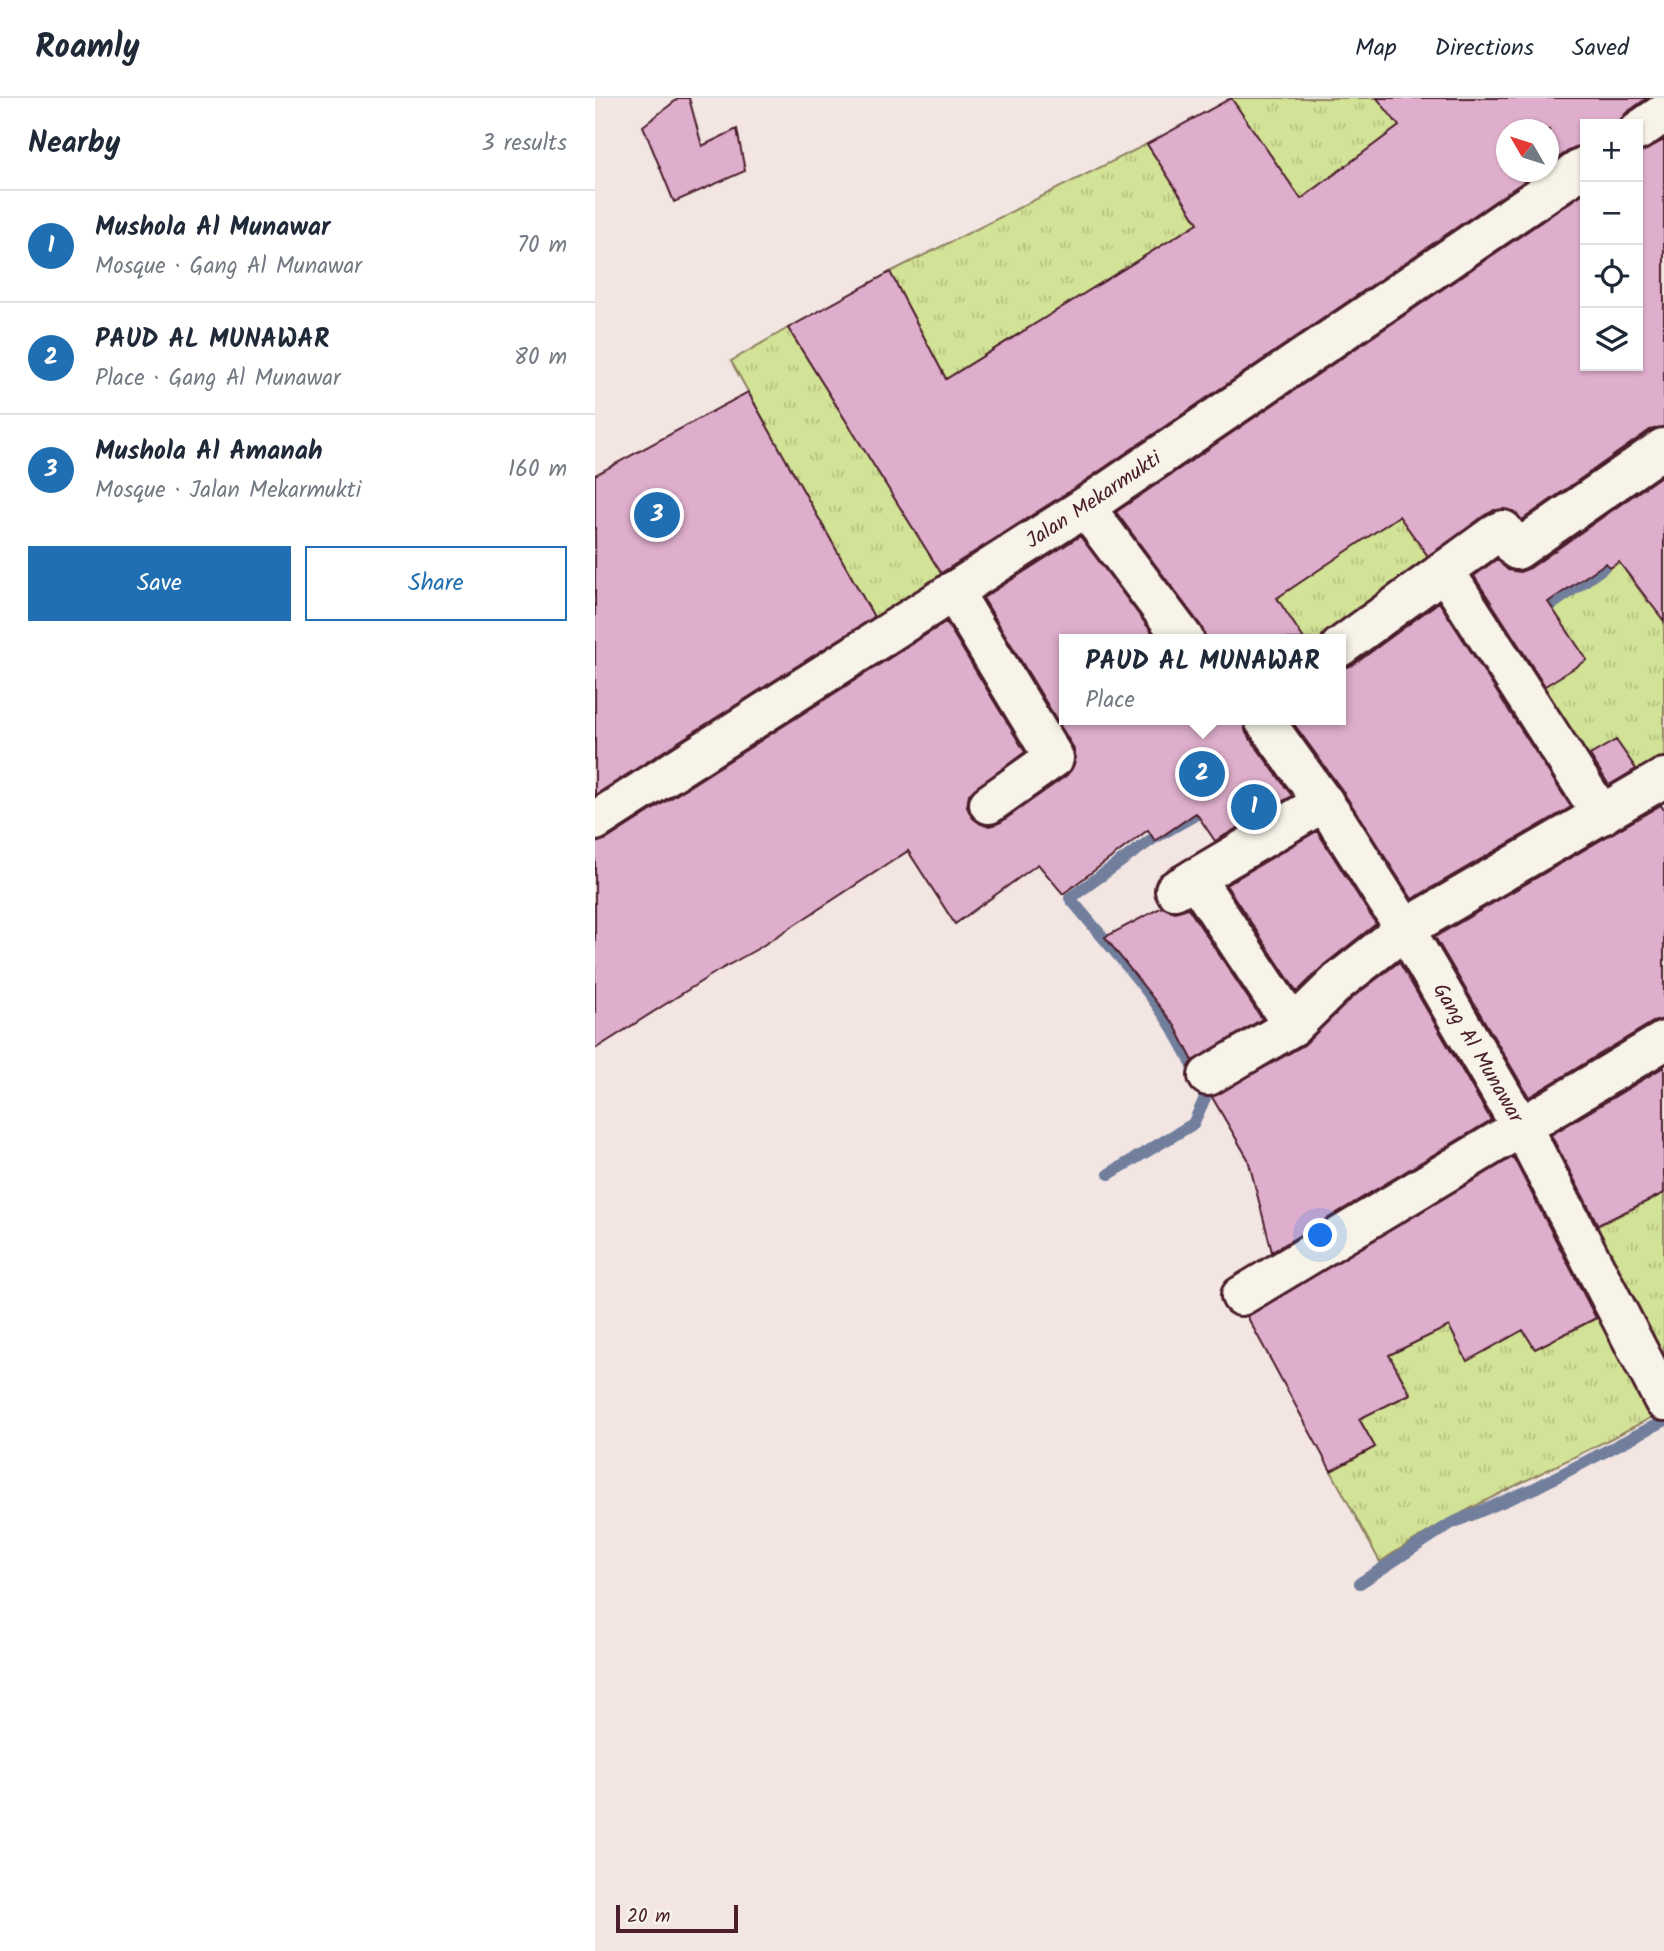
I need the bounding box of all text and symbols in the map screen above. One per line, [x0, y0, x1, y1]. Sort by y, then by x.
text: Roamly [35, 22, 140, 75]
text: Map [1355, 29, 1397, 68]
text: Directions [1435, 29, 1534, 68]
text: Saved [1572, 29, 1629, 68]
north arrow [1496, 119, 1559, 182]
map controls [1580, 119, 1643, 371]
button: + [1580, 119, 1643, 182]
text: Nearby [28, 120, 120, 168]
text: 3 results [481, 126, 567, 162]
button: − [1580, 182, 1643, 245]
text: Mushola Al Munawar [95, 207, 331, 249]
text: 1 [48, 228, 54, 264]
text: 70 m [517, 228, 567, 264]
button: locate [1580, 245, 1643, 308]
text: Mosque · Gang Al Munawar [95, 249, 362, 285]
button: layers [1580, 308, 1643, 371]
text: PAUD AL MUNAWAR [95, 319, 329, 361]
text: 2 [44, 340, 58, 376]
text: 80 m [514, 340, 567, 376]
text: Place · Gang Al Munawar [95, 361, 341, 397]
text: Mushola Al Amanah [95, 431, 323, 473]
street label: Jalan Mekarmukti [1019, 442, 1169, 557]
text: 3 [45, 452, 57, 488]
text: 160 m [508, 452, 567, 488]
text: Mosque · Jalan Mekarmukti [95, 473, 361, 509]
pin: 3 [634, 489, 680, 541]
button: Save [28, 546, 291, 621]
button: Share [305, 546, 567, 621]
popup [1059, 634, 1346, 725]
text: PAUD AL MUNAWAR [1085, 641, 1320, 683]
text: Place [1085, 683, 1135, 719]
pin: 2 [1179, 748, 1225, 800]
pin: 1 [1231, 781, 1277, 833]
street label: Gang Al Munawar [1424, 977, 1532, 1130]
your location [1303, 1218, 1337, 1252]
scale bar [616, 1902, 739, 1934]
text: 20 m [627, 1902, 670, 1932]

